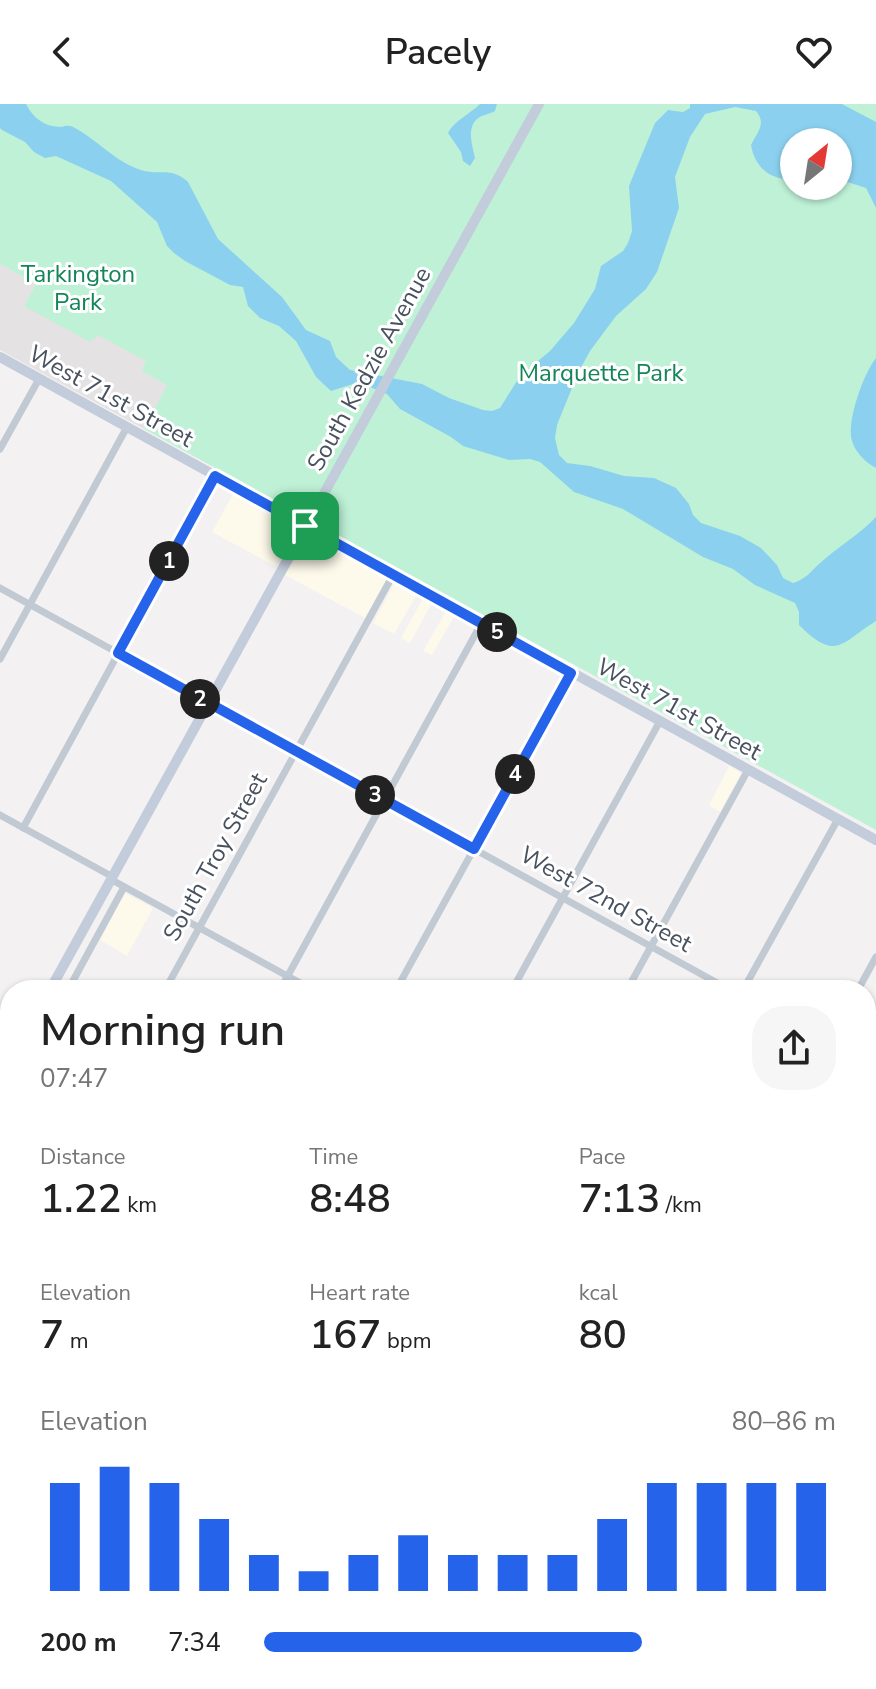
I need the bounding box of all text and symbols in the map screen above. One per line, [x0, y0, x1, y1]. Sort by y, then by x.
text: Pacely [385, 28, 491, 77]
icon: back [40, 30, 84, 74]
icon: heart [792, 30, 836, 74]
north arrow [780, 128, 852, 200]
map controls [780, 128, 852, 200]
park label: Tarkington Park [21, 258, 135, 318]
street label: South Kedzie Avenue [300, 261, 438, 477]
street label: West 71st Street [23, 337, 200, 455]
park label: Marquette Park [518, 357, 685, 389]
pin [271, 492, 339, 560]
icon: arrive [283, 504, 327, 548]
pin: 1 [149, 541, 189, 581]
text: 1 [162, 546, 176, 576]
pin: 5 [477, 612, 517, 652]
text: 5 [490, 617, 504, 647]
street label: West 71st Street [591, 650, 768, 768]
pin: 2 [180, 679, 220, 719]
text: 2 [193, 684, 207, 714]
pin: 4 [495, 754, 535, 794]
text: 4 [508, 759, 522, 789]
street label: South Troy Street [155, 767, 275, 947]
pin: 3 [355, 775, 395, 815]
text: 3 [368, 780, 382, 810]
street label: West 72nd Street [514, 838, 698, 960]
text: Morning run [40, 1001, 285, 1061]
button: share [752, 1006, 836, 1090]
text: 07:47 [40, 1061, 108, 1096]
text: Distance [40, 1142, 125, 1172]
text: Time [309, 1142, 358, 1172]
text: Pace [579, 1142, 625, 1172]
text: 1.22 [40, 1172, 121, 1226]
text: 8:48 [309, 1172, 391, 1226]
text: 7:13 [579, 1172, 660, 1226]
text: km [121, 1190, 157, 1220]
text: /km [660, 1190, 702, 1220]
text: Elevation [40, 1278, 131, 1308]
text: Heart rate [309, 1278, 410, 1308]
text: kcal [579, 1278, 618, 1308]
text: 7 [40, 1308, 64, 1362]
text: 167 [309, 1308, 381, 1362]
text: 80 [579, 1308, 627, 1362]
text: m [64, 1326, 89, 1356]
text: bpm [381, 1326, 431, 1356]
text: Elevation [40, 1404, 148, 1439]
text: 80–86 m [732, 1404, 836, 1439]
text: 200 m [40, 1625, 117, 1660]
text: 7:34 [168, 1625, 221, 1660]

